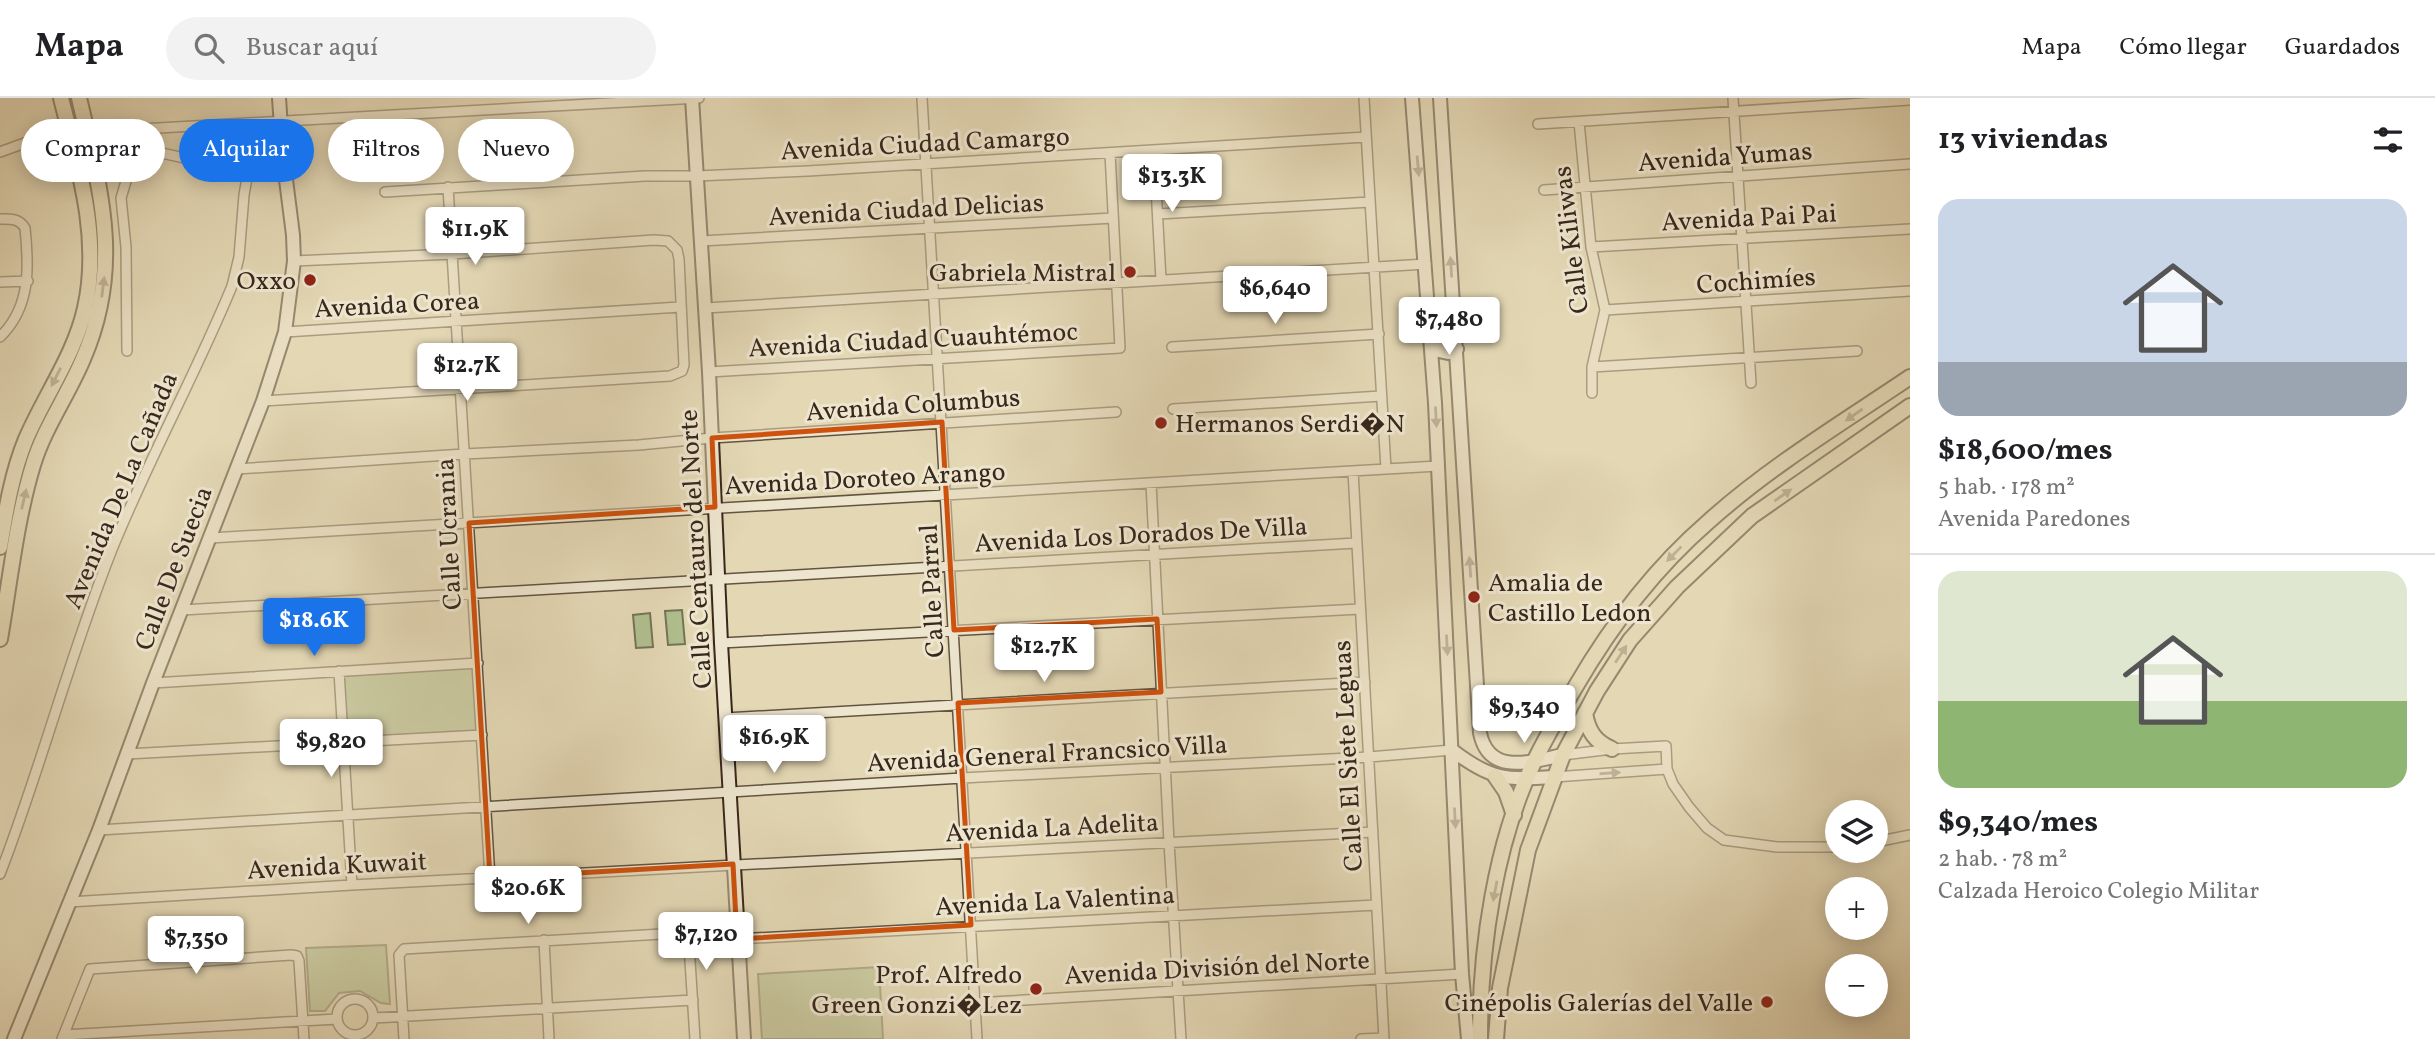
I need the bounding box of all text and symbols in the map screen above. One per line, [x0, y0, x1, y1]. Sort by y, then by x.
search box [166, 17, 656, 80]
text: Mapa [35, 25, 124, 71]
icon: search [190, 29, 228, 67]
text: Buscar aquí [246, 30, 378, 66]
text: Mapa [2022, 31, 2082, 65]
text: Cómo llegar [2120, 31, 2247, 65]
text: Guardados [2285, 31, 2400, 65]
chip: Comprar [21, 119, 165, 182]
chip: Alquilar [179, 119, 314, 182]
chip: Filtros [328, 119, 444, 182]
chip: Nuevo [458, 119, 574, 182]
street label: Avenida Ciudad Camargo [780, 119, 1071, 171]
text: 13 viviendas [1938, 119, 2108, 161]
icon: filters [2369, 121, 2407, 159]
street label: Avenida Yumas [1637, 134, 1814, 182]
pin: $13.3K [1115, 155, 1229, 214]
one-way arrow [1413, 155, 1424, 177]
text: $13.3K [1138, 161, 1206, 193]
street label: Calle Kiliwas [1545, 164, 1599, 316]
street label: Avenida Ciudad Delicias [767, 186, 1045, 236]
street label: Avenida Pai Pai [1660, 196, 1838, 242]
pin: $11.9K [418, 208, 532, 267]
text: $11.9K [441, 214, 509, 246]
icon: home [2110, 245, 2236, 371]
place label: Gabriela Mistral [929, 256, 1116, 292]
one-way arrow [1445, 256, 1456, 278]
street label: Cochimíes [1695, 260, 1817, 304]
place label: Oxxo [237, 264, 296, 300]
marker: Gabriela Mistral [1122, 264, 1138, 280]
pin: $6,640 [1218, 266, 1332, 326]
marker: Oxxo [302, 272, 318, 288]
text: $6,640 [1239, 273, 1311, 305]
one-way arrow [97, 276, 108, 298]
street label: Avenida Corea [313, 284, 481, 328]
pin: $7,480 [1392, 298, 1506, 357]
text: $7,480 [1415, 304, 1483, 336]
street label: Avenida Ciudad Cuauhtémoc [747, 314, 1079, 368]
pin: $12.7K [410, 344, 524, 403]
text: $12.7K [433, 350, 501, 382]
one-way arrow [51, 367, 62, 387]
street label: Avenida De La Cañada [56, 367, 188, 615]
street label: Avenida Columbus [805, 381, 1021, 431]
place label: Hermanos Serdi�N [1175, 407, 1405, 443]
one-way arrow [1430, 407, 1441, 429]
street label: Calle Centauro del Norte [672, 408, 722, 689]
one-way arrow [1844, 409, 1864, 422]
marker: Hermanos Serdi�N [1153, 415, 1169, 431]
text: $18,600/mes [1938, 430, 2113, 472]
street label: Avenida Doroteo Arango [724, 455, 1006, 505]
street label: Calle Ucrania [428, 457, 472, 611]
text: 5 hab. · 178 m² [1938, 472, 2075, 504]
street label: Calle De Suecia [127, 481, 223, 656]
one-way arrow [19, 488, 30, 510]
one-way arrow [1774, 488, 1792, 502]
text: Avenida Paredones [1938, 504, 2130, 536]
street label: Avenida Los Dorados De Villa [974, 509, 1309, 563]
street label: Calle Parral [912, 523, 954, 659]
one-way arrow [1666, 546, 1682, 562]
one-way arrow [1464, 556, 1475, 578]
place label: Amalia de Castillo Ledon [1488, 566, 1652, 632]
marker: Amalia de Castillo Ledon [1466, 589, 1482, 605]
pin: $18.6K [257, 598, 371, 658]
text: $18.6K [279, 605, 349, 637]
icon: home [2110, 617, 2236, 743]
pin: $12.7K [987, 624, 1101, 684]
text: $12.7K [1010, 631, 1078, 663]
one-way arrow [1441, 634, 1452, 656]
street label: Calle El Siete Leguas [1325, 639, 1373, 872]
one-way arrow [1615, 644, 1628, 664]
pin: $9,340 [1467, 686, 1581, 745]
text: $9,340 [1488, 692, 1560, 724]
pin: $16.9K [717, 716, 831, 775]
pin: $9,820 [274, 720, 388, 779]
text: $16.9K [739, 722, 809, 754]
text: $9,820 [296, 726, 366, 758]
street label: Avenida General Francsico Villa [866, 728, 1228, 782]
one-way arrow [1600, 767, 1622, 778]
map controls [1825, 800, 1888, 1017]
button: layers [1825, 800, 1888, 863]
text: $9,340/mes [1938, 802, 2098, 844]
street label: Avenida La Adelita [944, 805, 1160, 853]
one-way arrow [1449, 807, 1460, 829]
street label: Avenida Kuwait [246, 844, 428, 890]
text: 2 hab. · 78 m² [1938, 844, 2067, 876]
pin: $20.6K [471, 866, 585, 926]
text: $20.6K [491, 873, 565, 905]
text: Calzada Heroico Colegio Militar [1938, 876, 2259, 908]
button: + [1825, 877, 1888, 940]
street label: Avenida La Valentina [934, 878, 1176, 926]
one-way arrow [1490, 880, 1501, 902]
pin: $7,120 [649, 912, 763, 972]
pin: $7,350 [139, 916, 253, 976]
text: $7,120 [674, 919, 738, 951]
text: $7,350 [164, 923, 228, 955]
street label: Avenida División del Norte [1064, 943, 1371, 995]
button: − [1825, 954, 1888, 1017]
place label: Prof. Alfredo Green Gonzi�Lez [812, 958, 1022, 1024]
marker: Prof. Alfredo Green Gonzi�Lez [1028, 981, 1044, 997]
place label: Cinépolis Galerías del Valle [1444, 986, 1753, 1022]
marker: Cinépolis Galerías del Valle [1759, 994, 1775, 1010]

